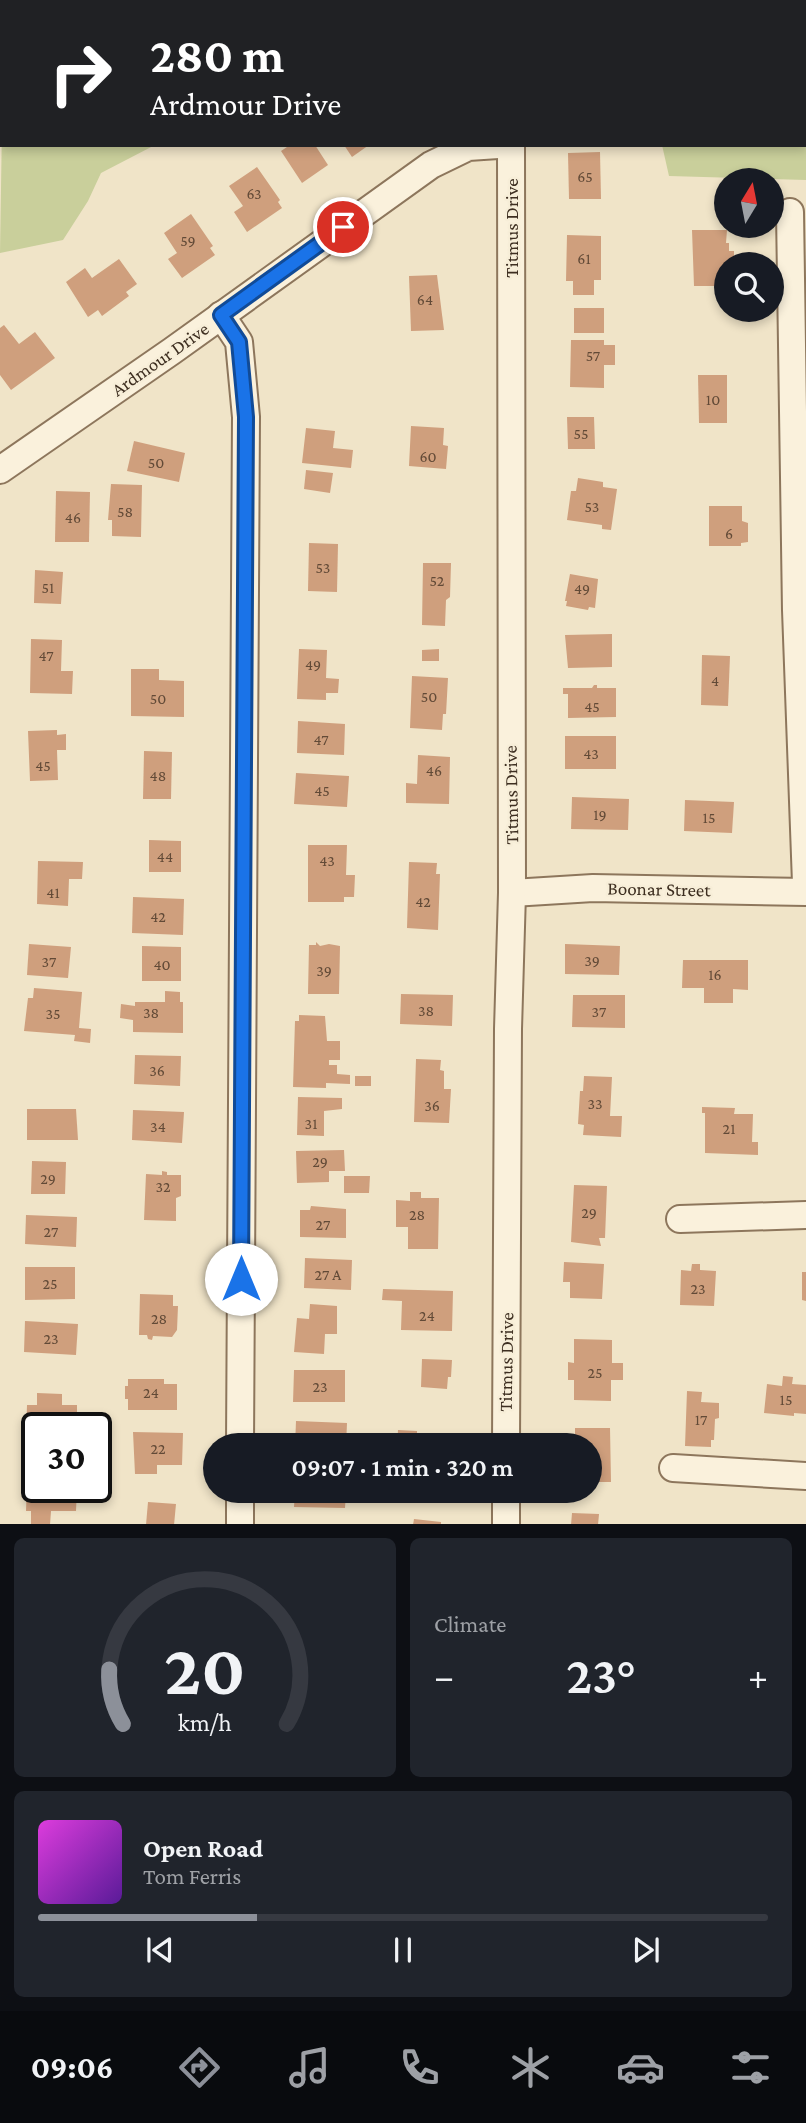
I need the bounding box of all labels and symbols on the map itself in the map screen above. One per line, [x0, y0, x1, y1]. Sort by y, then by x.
house number: 65 [577, 168, 593, 185]
north arrow [714, 168, 784, 238]
street label: Titmus Drive [501, 178, 522, 278]
house number: 63 [246, 185, 262, 202]
pin [313, 197, 373, 257]
house number: 59 [180, 232, 196, 249]
house number: 61 [577, 250, 591, 267]
house number: 64 [417, 291, 433, 308]
street label: Ardmour Drive [107, 318, 213, 400]
house number: 57 [586, 347, 601, 364]
house number: 10 [706, 391, 720, 408]
house number: 55 [574, 425, 588, 442]
house number: 60 [419, 448, 437, 465]
house number: 50 [148, 454, 164, 471]
house number: 53 [585, 498, 599, 515]
house number: 58 [117, 503, 133, 520]
house number: 46 [65, 509, 81, 526]
house number: 6 [725, 525, 733, 542]
house number: 53 [316, 559, 330, 576]
house number: 52 [430, 572, 445, 589]
house number: 51 [42, 579, 54, 596]
house number: 49 [574, 580, 590, 597]
house number: 47 [38, 647, 54, 664]
house number: 49 [305, 656, 321, 673]
house number: 4 [711, 672, 719, 689]
house number: 50 [421, 688, 437, 705]
house number: 50 [150, 690, 166, 707]
house number: 45 [584, 698, 600, 715]
house number: 47 [313, 731, 329, 748]
street label: Titmus Drive [500, 745, 522, 845]
house number: 43 [583, 745, 599, 762]
house number: 45 [35, 757, 51, 774]
house number: 46 [426, 762, 442, 779]
house number: 48 [150, 767, 166, 784]
house number: 45 [314, 782, 330, 799]
house number: 19 [593, 806, 607, 823]
house number: 15 [703, 809, 715, 826]
house number: 44 [157, 848, 173, 865]
house number: 43 [319, 852, 335, 869]
street label: Boonar Street [607, 878, 711, 900]
house number: 41 [46, 884, 60, 901]
house number: 42 [415, 893, 431, 910]
house number: 42 [150, 908, 166, 925]
house number: 39 [584, 952, 600, 969]
house number: 37 [42, 953, 57, 970]
house number: 40 [153, 956, 171, 973]
house number: 39 [316, 962, 332, 979]
house number: 16 [708, 966, 722, 983]
house number: 38 [418, 1002, 434, 1019]
house number: 37 [592, 1003, 607, 1020]
house number: 38 [143, 1004, 159, 1021]
house number: 35 [45, 1005, 61, 1022]
house number: 36 [149, 1062, 165, 1079]
house number: 33 [587, 1095, 603, 1112]
house number: 36 [424, 1097, 440, 1114]
house number: 31 [305, 1115, 317, 1132]
house number: 34 [150, 1118, 166, 1135]
house number: 21 [723, 1120, 735, 1137]
house number: 29 [312, 1153, 328, 1170]
house number: 29 [40, 1170, 56, 1187]
house number: 32 [155, 1178, 171, 1195]
house number: 29 [581, 1204, 597, 1221]
house number: 28 [409, 1206, 425, 1223]
house number: 27 [316, 1216, 331, 1233]
house number: 27 [44, 1223, 59, 1240]
position arrow [204, 1242, 278, 1316]
house number: 27 A [315, 1266, 342, 1283]
house number: 25 [42, 1275, 58, 1292]
house number: 23 [690, 1280, 706, 1297]
house number: 24 [419, 1307, 435, 1324]
house number: 28 [151, 1310, 167, 1327]
street label: Titmus Drive [495, 1312, 517, 1412]
house number: 23 [43, 1330, 59, 1347]
house number: 25 [587, 1364, 603, 1381]
house number: 23 [312, 1378, 328, 1395]
house number: 24 [143, 1384, 159, 1401]
house number: 15 [780, 1391, 792, 1408]
house number: 17 [695, 1411, 708, 1428]
speed limit sign: 30 [21, 1412, 112, 1503]
house number: 22 [150, 1440, 166, 1457]

